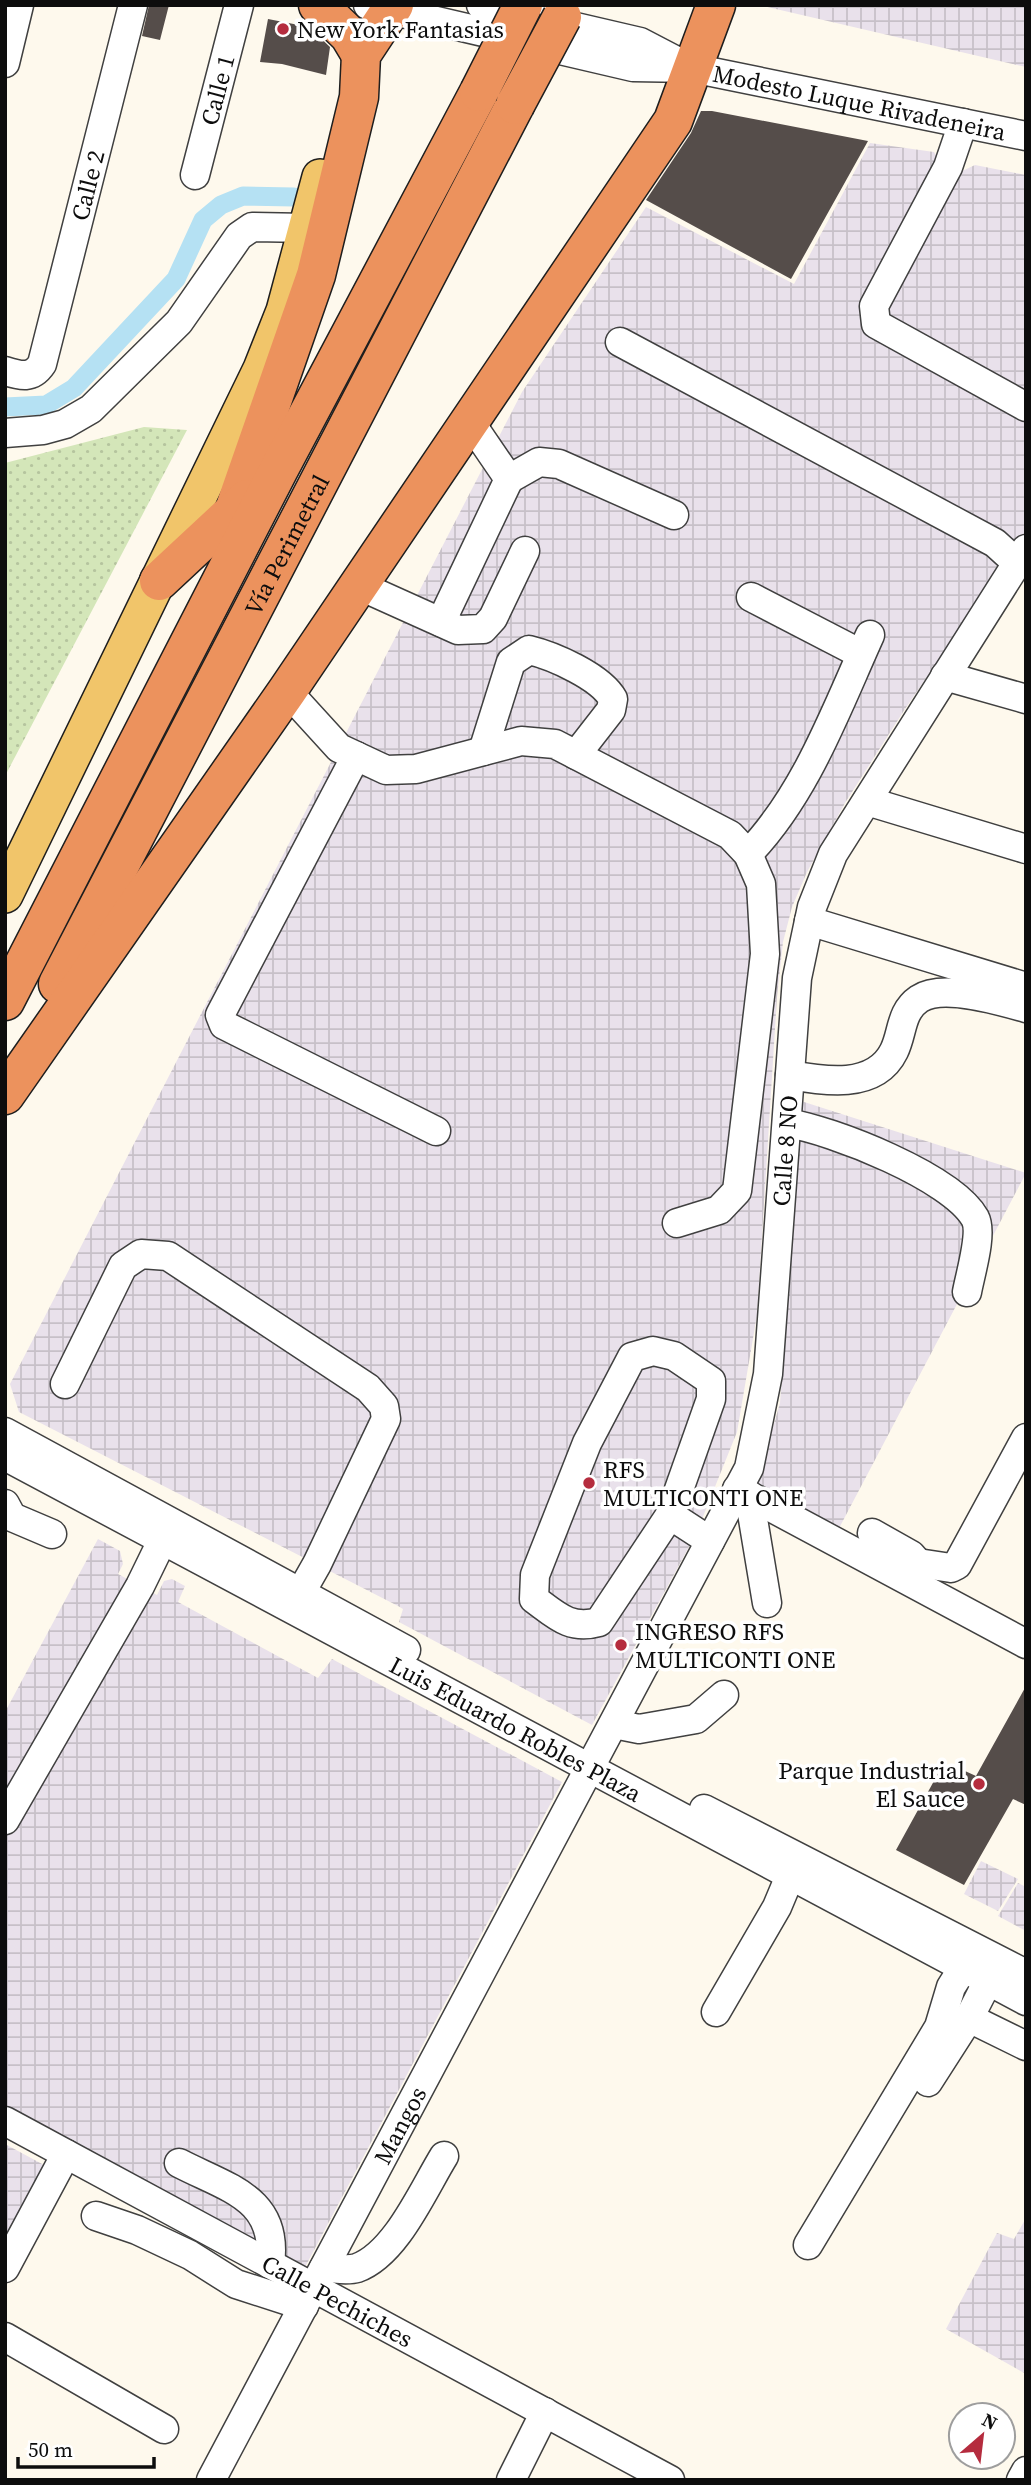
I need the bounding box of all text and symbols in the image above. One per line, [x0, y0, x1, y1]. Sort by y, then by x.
place label: New York Fantasias [297, 13, 504, 46]
marker: New York Fantasias [275, 21, 291, 37]
street label: Calle 1 [192, 51, 242, 129]
street label: Modesto Luque Rivadeneira [710, 56, 1009, 148]
street label: Calle 2 [63, 147, 112, 224]
street label: Vía Perimetral [236, 469, 337, 621]
street label: Calle 8 NO [764, 1094, 805, 1207]
place label: RFS MULTICONTI ONE [603, 1453, 803, 1514]
marker: RFS MULTICONTI ONE [581, 1475, 597, 1491]
place label: INGRESO RFS MULTICONTI ONE [635, 1615, 835, 1676]
marker: INGRESO RFS MULTICONTI ONE [613, 1637, 629, 1653]
street label: Luis Eduardo Robles Plaza [384, 1648, 648, 1810]
place label: Parque Industrial El Sauce [778, 1754, 965, 1815]
marker: Parque Industrial El Sauce [971, 1776, 987, 1792]
street label: Mangos [366, 2080, 434, 2170]
street label: Calle Pechiches [256, 2246, 419, 2355]
north arrow [947, 2401, 1017, 2471]
text: N [978, 2406, 1002, 2436]
scale bar [18, 2426, 154, 2470]
text: 50 m [28, 2435, 73, 2464]

